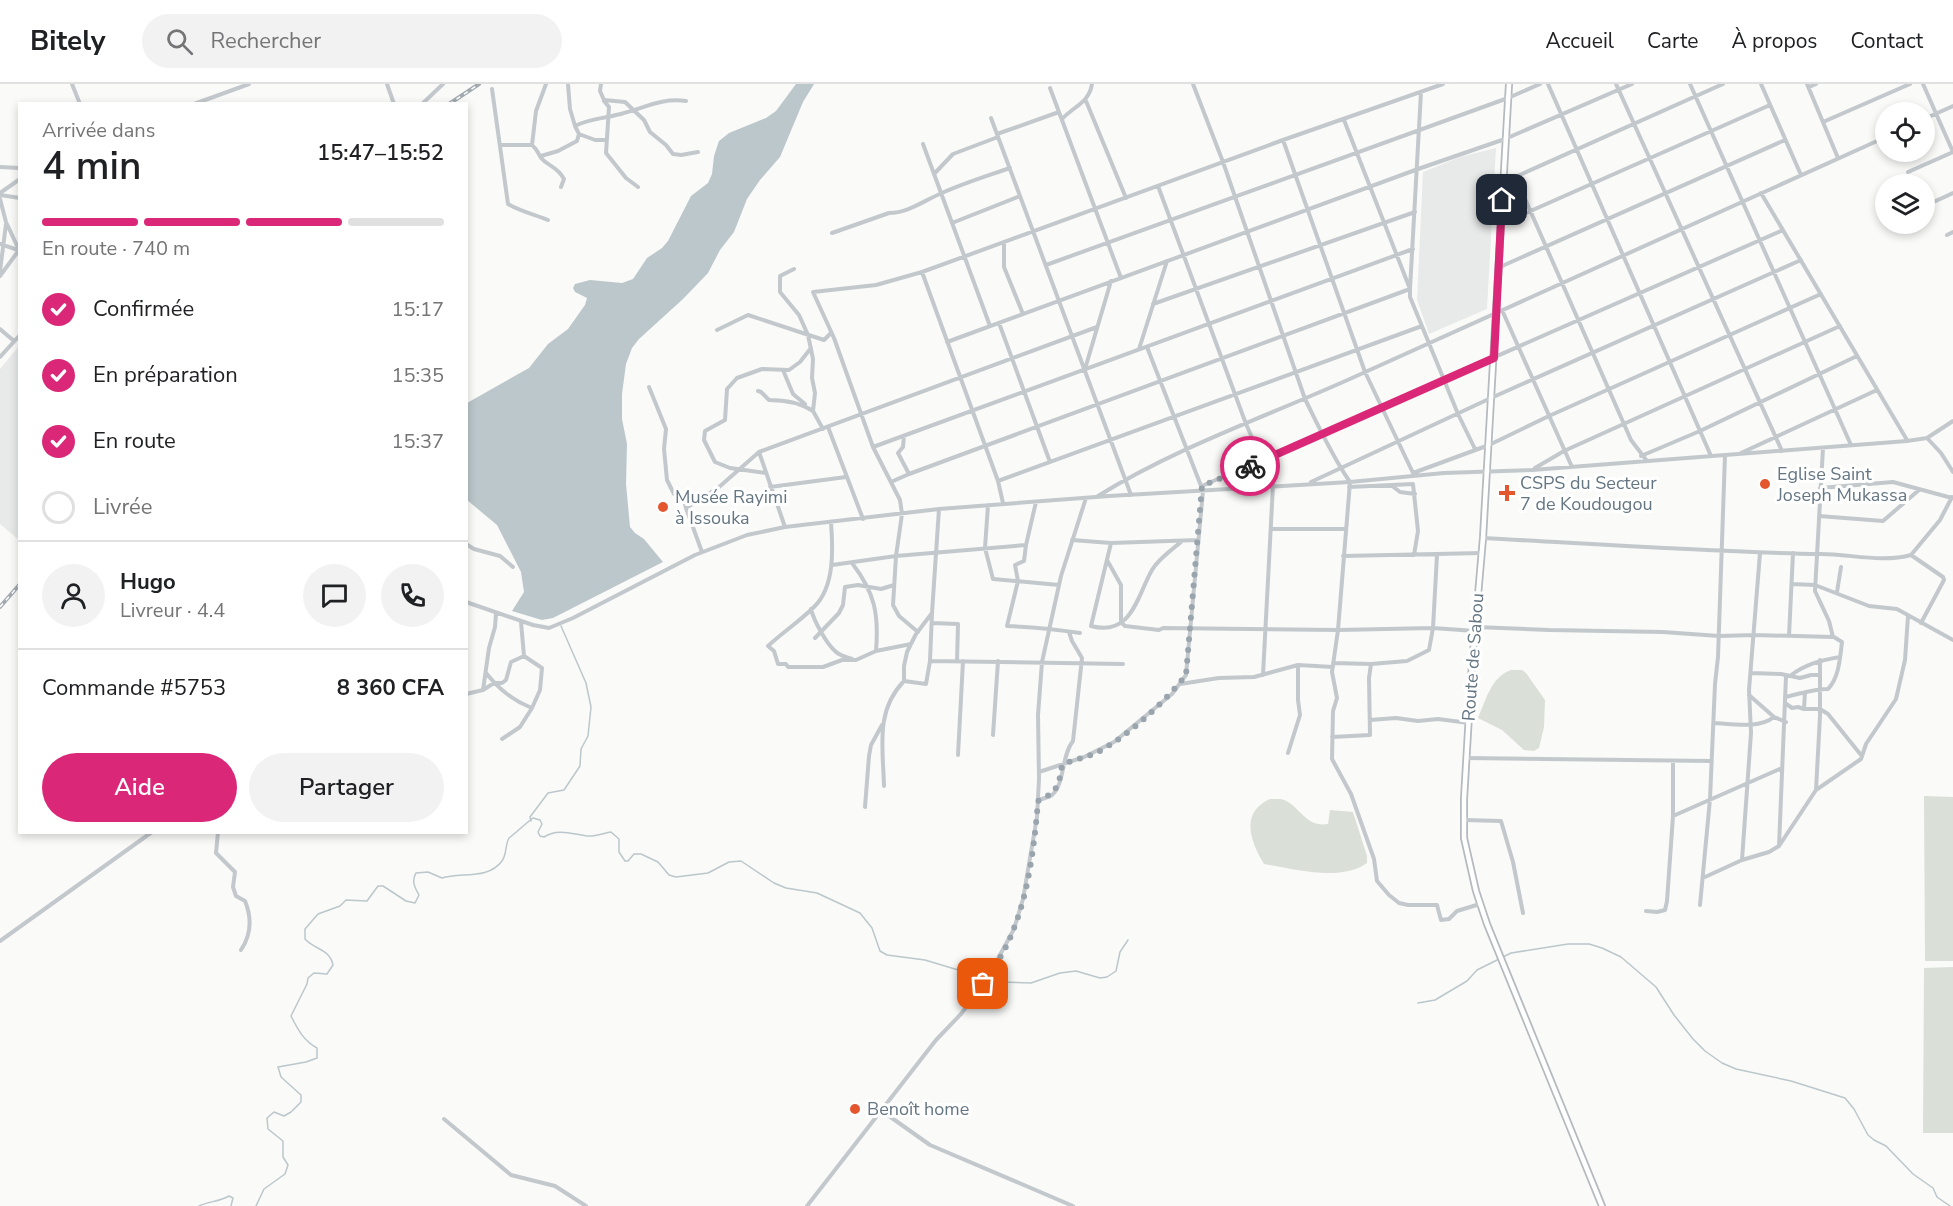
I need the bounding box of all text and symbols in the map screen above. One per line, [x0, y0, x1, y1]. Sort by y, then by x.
search box [142, 14, 562, 68]
text: Bitely [30, 22, 106, 60]
icon: search [163, 25, 196, 58]
text: Rechercher [211, 26, 321, 56]
text: Accueil [1545, 27, 1614, 55]
text: Carte [1647, 27, 1698, 55]
text: À propos [1731, 27, 1817, 55]
text: Contact [1850, 27, 1923, 55]
map controls [1875, 102, 1935, 234]
button: locate [1875, 102, 1935, 162]
text: Arrivée dans [42, 117, 155, 144]
text: 15:47–15:52 [317, 138, 444, 168]
text: 4 min [42, 140, 141, 193]
pin [1476, 174, 1527, 225]
button: layers [1875, 174, 1935, 234]
icon: home [1485, 183, 1518, 216]
text: En route · 740 m [42, 235, 190, 262]
icon: check [42, 293, 75, 326]
text: Confirmée [93, 294, 194, 324]
text: 15:17 [391, 296, 444, 323]
icon: check [42, 359, 75, 392]
text: En préparation [93, 360, 238, 390]
text: 15:35 [391, 362, 444, 389]
icon: check [42, 425, 75, 458]
text: En route [93, 426, 176, 456]
text: 15:37 [391, 428, 444, 455]
courier [1220, 436, 1280, 496]
icon: bike [1234, 450, 1267, 483]
place label: Eglise Saint Joseph Mukassa [1776, 462, 1907, 507]
place label: CSPS du Secteur 7 de Koudougou [1520, 471, 1657, 516]
marker: Eglise Saint Joseph Mukassa [1758, 477, 1772, 491]
marker: CSPS du Secteur 7 de Koudougou [1498, 484, 1516, 502]
place label: Musée Rayimi à Issouka [675, 485, 787, 530]
text: Livrée [93, 492, 153, 522]
marker: Musée Rayimi à Issouka [656, 500, 670, 514]
button: person [42, 564, 105, 627]
button: chat [303, 564, 366, 627]
button: phone [381, 564, 444, 627]
text: Hugo [120, 567, 176, 597]
street label: Route de Sabou [1457, 592, 1489, 722]
text: Livreur · 4.4 [120, 597, 225, 624]
text: Commande #5753 [42, 673, 226, 703]
text: 8 360 CFA [337, 673, 444, 703]
button: Aide [42, 753, 237, 822]
button: Partager [249, 753, 444, 822]
pin [957, 958, 1008, 1009]
icon: bag [966, 967, 999, 1000]
place label: Benoît home [867, 1097, 969, 1121]
marker: Benoît home [848, 1102, 862, 1116]

